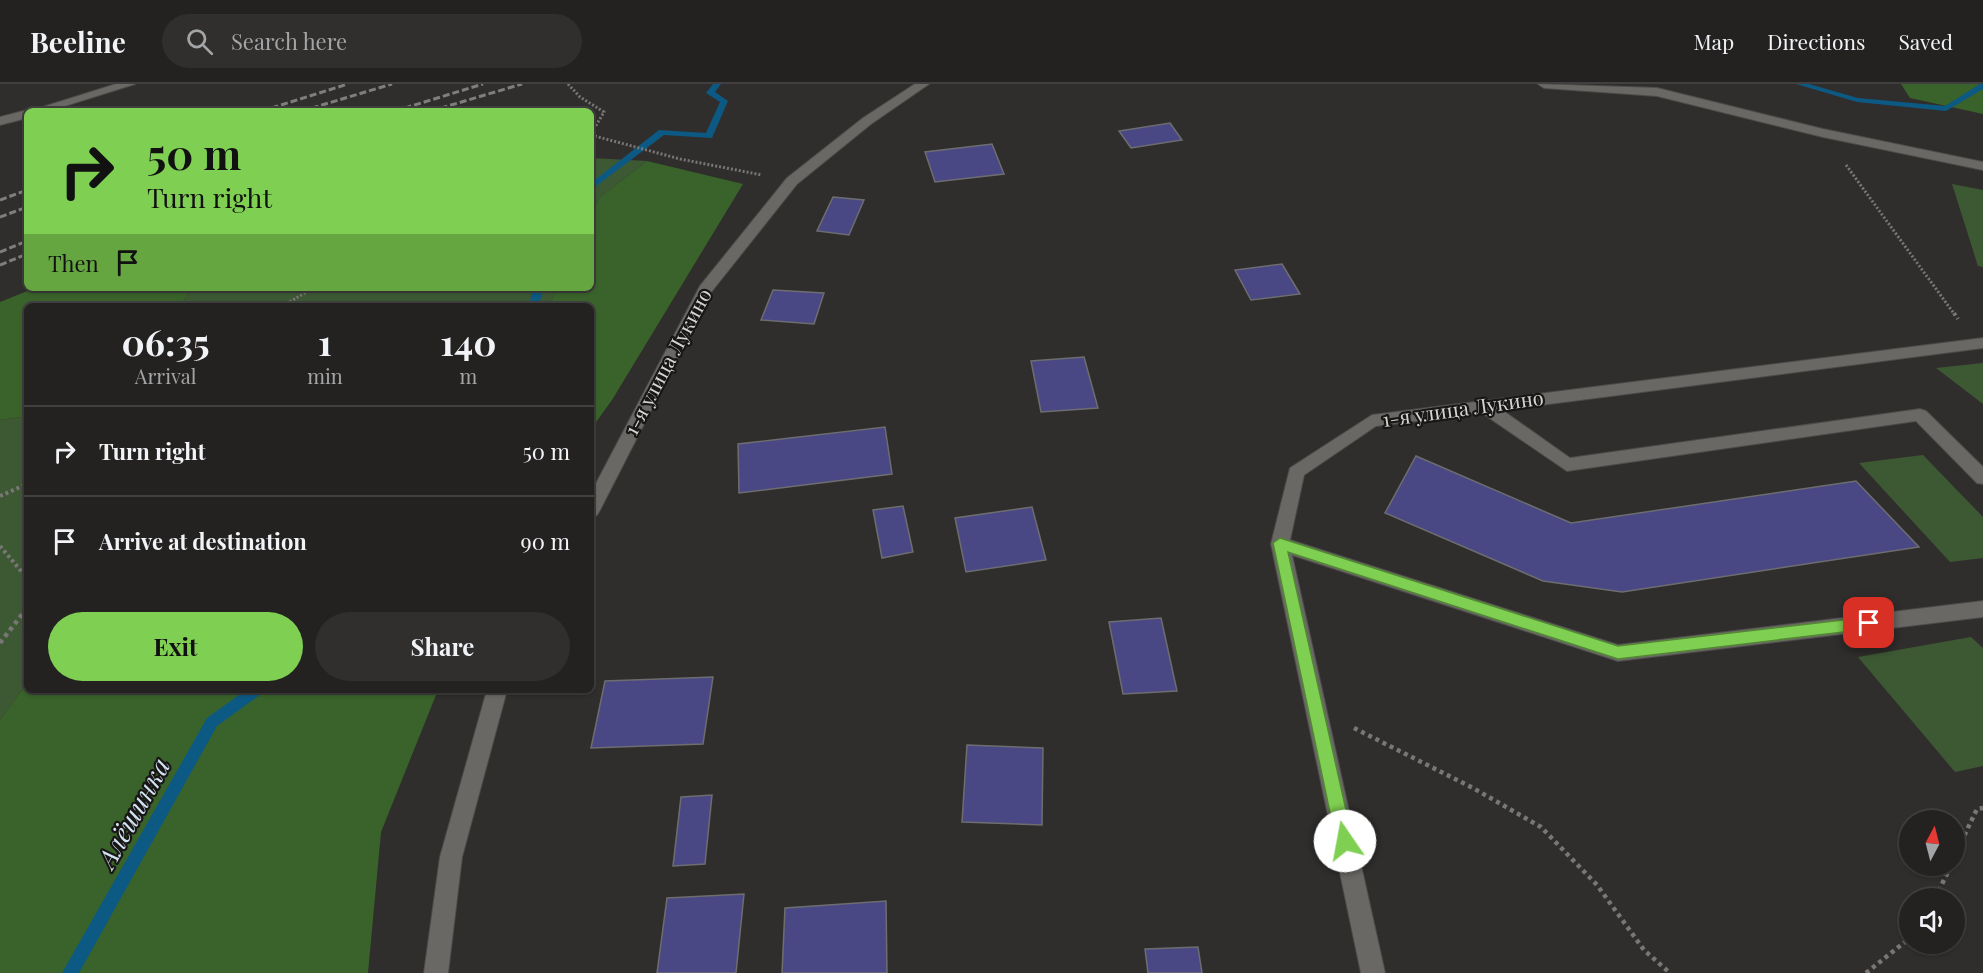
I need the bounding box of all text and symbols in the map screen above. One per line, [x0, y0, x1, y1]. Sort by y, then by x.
search box [162, 14, 582, 68]
text: Beeline [30, 23, 126, 60]
icon: search [183, 25, 216, 58]
text: Search here [231, 26, 347, 56]
text: Map [1693, 27, 1734, 55]
text: Directions [1767, 27, 1865, 55]
text: Saved [1898, 27, 1953, 55]
text: 50 m [147, 125, 241, 181]
icon: right [48, 132, 126, 210]
text: Turn right [147, 179, 272, 215]
icon: arrive [111, 246, 144, 279]
text: Then [48, 248, 99, 278]
street label: 1-я улица Лукино [617, 283, 717, 439]
text: 06:35 [122, 317, 210, 365]
text: 1 [318, 317, 332, 365]
text: 140 [440, 317, 496, 365]
text: Arrival [135, 362, 196, 389]
text: min [307, 362, 343, 389]
text: m [459, 362, 477, 389]
street label: 1-я улица Лукино [1380, 383, 1545, 432]
icon: right [48, 435, 81, 468]
text: Turn right [99, 436, 205, 466]
text: 50 m [523, 436, 570, 466]
icon: arrive [48, 525, 81, 558]
text: Arrive at destination [99, 526, 307, 556]
text: 90 m [521, 526, 570, 556]
pin [1843, 597, 1894, 648]
icon: arrive [1852, 606, 1885, 639]
button: Exit [48, 612, 303, 681]
button: Share [315, 612, 570, 681]
water label: Алёшинка [87, 751, 177, 876]
position arrow [1313, 809, 1377, 873]
north arrow [1899, 810, 1965, 876]
map controls [1899, 810, 1965, 954]
button: sound [1899, 888, 1965, 954]

